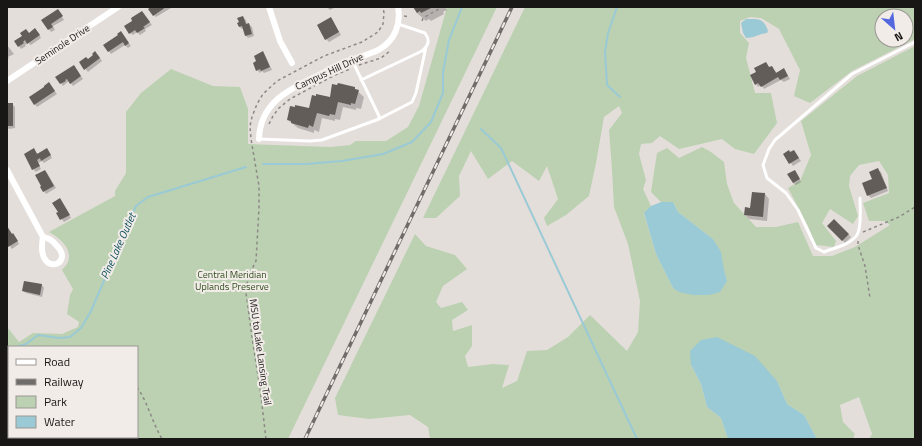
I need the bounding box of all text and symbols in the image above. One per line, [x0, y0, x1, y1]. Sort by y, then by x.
north arrow [874, 8, 914, 48]
street label: Seminole Drive [32, 21, 93, 68]
text: N [892, 28, 906, 46]
street label: Campus Hill Drive [293, 49, 366, 94]
water label: Pine Lake Outlet [96, 209, 140, 281]
park label: Central Meridian Uplands Preserve [195, 267, 269, 294]
street label: MSU to Lake Lansing Trail [246, 298, 275, 406]
legend [8, 346, 138, 438]
text: Road [44, 352, 70, 371]
text: Railway [44, 372, 84, 391]
text: Park [44, 392, 67, 411]
text: Water [44, 412, 75, 431]

